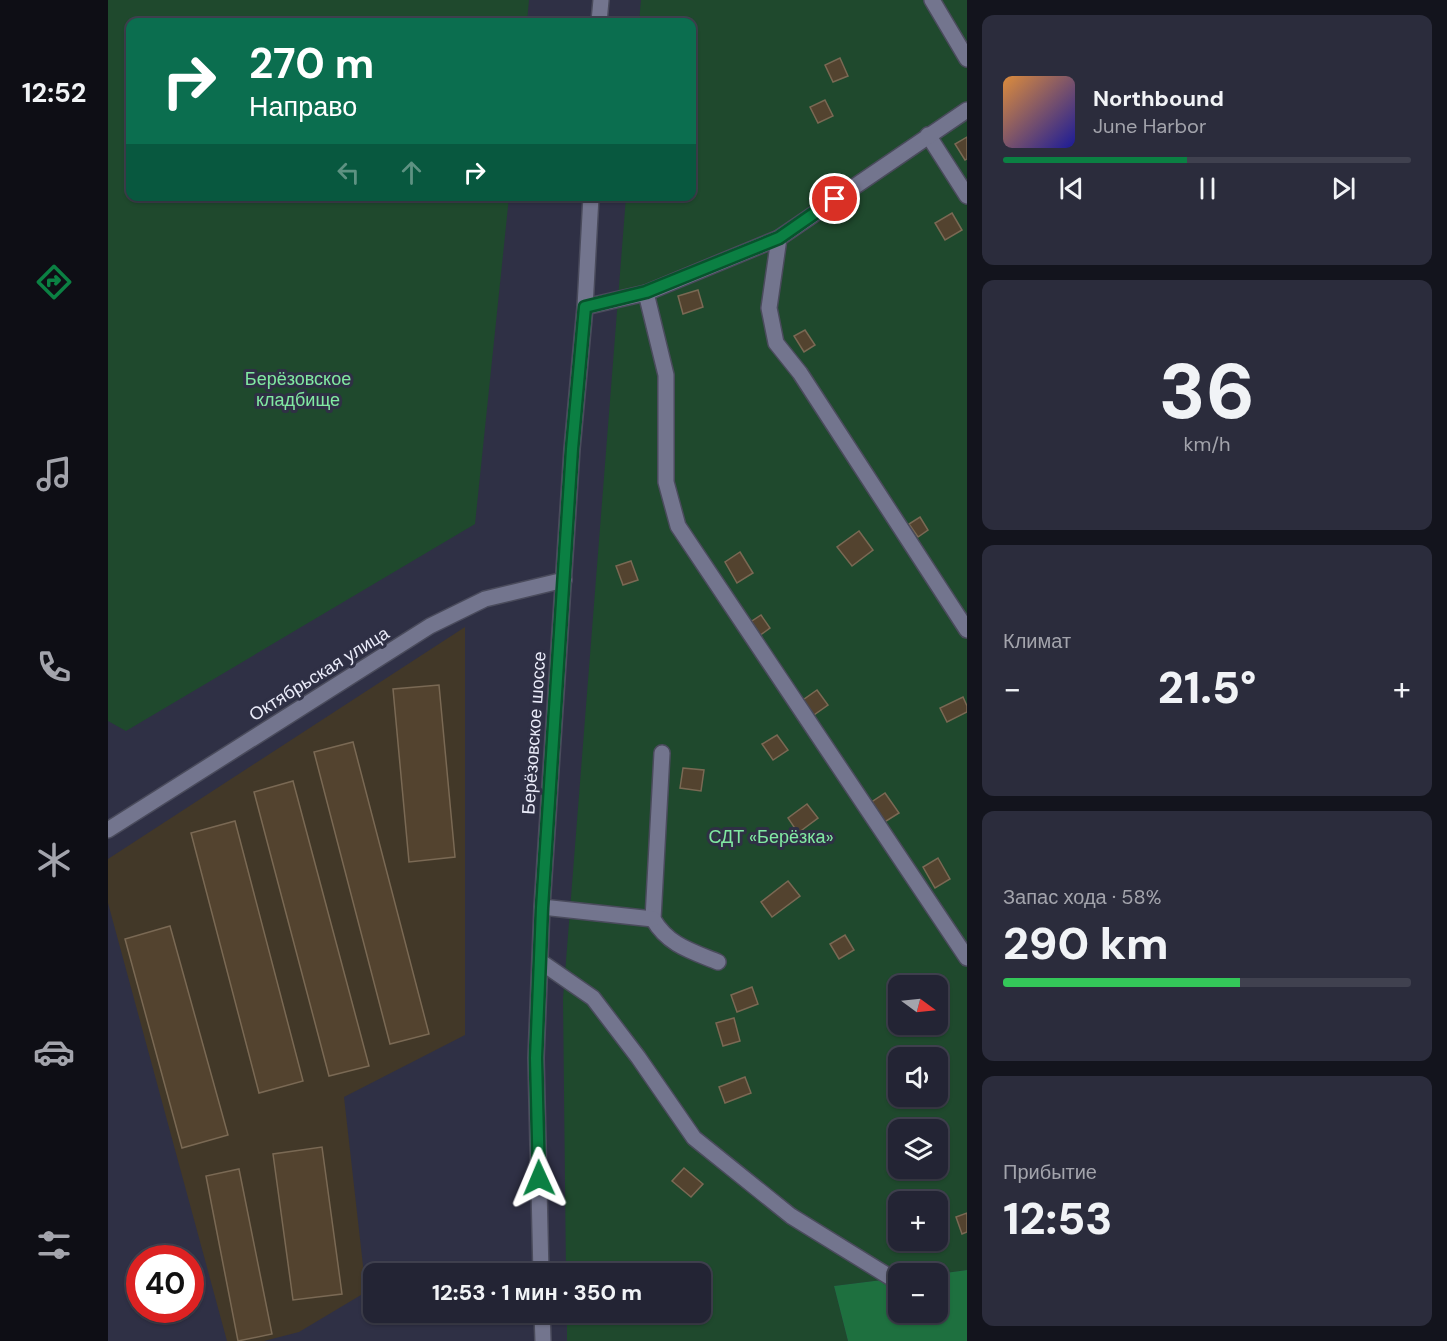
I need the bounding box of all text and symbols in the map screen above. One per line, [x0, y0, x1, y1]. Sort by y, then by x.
text: 270 m [249, 36, 374, 91]
icon: right [150, 42, 228, 120]
text: 12:52 [22, 75, 86, 110]
text: Northbound [1093, 84, 1224, 113]
text: Направо [249, 89, 357, 124]
text: June Harbor [1093, 113, 1206, 139]
icon: left [332, 156, 365, 189]
icon: ahead [395, 156, 428, 189]
icon: right [458, 156, 491, 189]
icon: previous [1055, 172, 1088, 205]
icon: pause [1191, 172, 1224, 205]
icon: next [1327, 172, 1360, 205]
pin [809, 173, 860, 224]
icon: arrive [818, 182, 851, 215]
icon: directions [33, 261, 75, 303]
text: 36 [1159, 341, 1255, 442]
park label: Берёзовское кладбище [245, 367, 351, 412]
text: km/h [1183, 431, 1231, 457]
icon: music [33, 453, 75, 495]
street label: Октябрьская улица [244, 621, 394, 727]
text: Климат [1003, 628, 1071, 654]
icon: phone [33, 646, 75, 688]
street label: Берёзовское шоссе [516, 651, 552, 815]
text: 21.5° [1158, 658, 1256, 717]
text: − [1003, 667, 1021, 710]
text: + [1393, 667, 1411, 710]
park label: СДТ «Берёзка» [708, 825, 834, 849]
icon: climate [33, 839, 75, 881]
text: Запас хода · 58% [1003, 884, 1161, 910]
text: 290 km [1003, 914, 1169, 973]
north arrow [888, 975, 948, 1035]
map controls [888, 975, 948, 1323]
icon: car [33, 1031, 75, 1073]
button: sound [888, 1047, 948, 1107]
button: layers [888, 1119, 948, 1179]
position arrow [507, 1146, 571, 1210]
text: Прибытие [1003, 1159, 1097, 1185]
text: 12:53 [1003, 1189, 1113, 1248]
button: + [888, 1191, 948, 1251]
icon: filters [33, 1224, 75, 1266]
speed limit sign: 40 [126, 1245, 204, 1323]
button: − [888, 1263, 948, 1323]
text: 12:53 · 1 мин · 350 m [432, 1278, 642, 1307]

